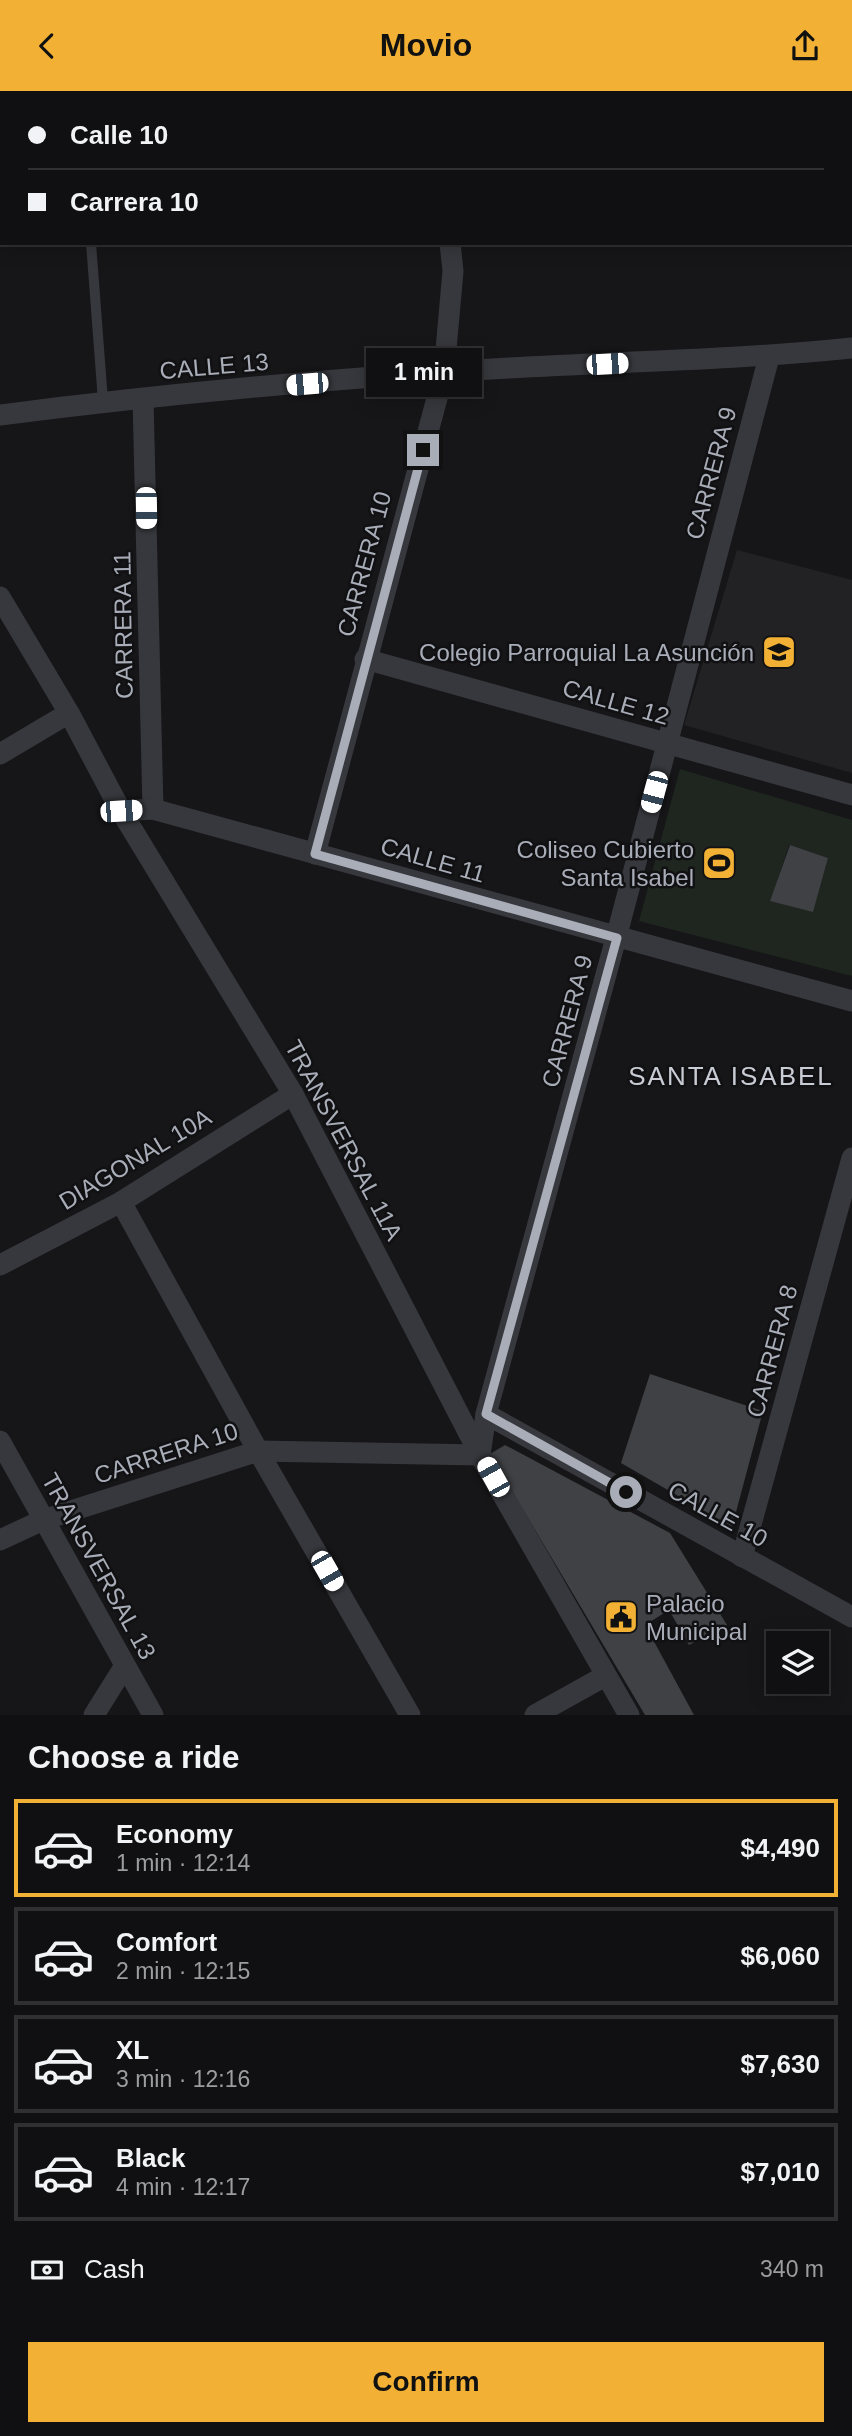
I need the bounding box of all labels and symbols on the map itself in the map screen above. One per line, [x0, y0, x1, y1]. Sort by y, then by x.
street label: CALLE 13 [158, 348, 270, 384]
callout: 1 min [365, 349, 481, 397]
car [586, 352, 629, 376]
car [286, 372, 329, 396]
street label: CARRERA 9 [680, 404, 742, 542]
route end [407, 434, 439, 466]
car [136, 487, 157, 529]
street label: CARRERA 10 [332, 488, 396, 640]
street label: CARRERA 11 [108, 551, 138, 699]
school or university icon: Colegio Parroquial La Asunción [760, 633, 798, 671]
place label: Colegio Parroquial La Asunción [419, 639, 754, 666]
street label: CALLE 12 [560, 674, 672, 730]
car [639, 769, 670, 815]
car [100, 799, 143, 823]
street label: CALLE 11 [378, 832, 488, 888]
place label: Coliseo Cubierto Santa Isabel [517, 836, 694, 891]
sports icon: Coliseo Cubierto Santa Isabel [700, 844, 738, 882]
street label: CARRERA 9 [536, 952, 598, 1090]
street label: TRANSVERSAL 11A [280, 1035, 408, 1245]
district label: SANTA ISABEL [628, 1061, 834, 1091]
street label: DIAGONAL 10A [54, 1103, 216, 1215]
street label: CARRERA 8 [741, 1282, 803, 1420]
street label: CARRERA 10 [91, 1417, 241, 1489]
car [474, 1454, 513, 1500]
street label: TRANSVERSAL 13 [37, 1468, 161, 1664]
route start [610, 1476, 642, 1508]
street label: CALLE 10 [664, 1476, 772, 1552]
car [308, 1548, 347, 1594]
place label: Palacio Municipal [646, 1590, 747, 1645]
public building icon: Palacio Municipal [602, 1598, 640, 1636]

